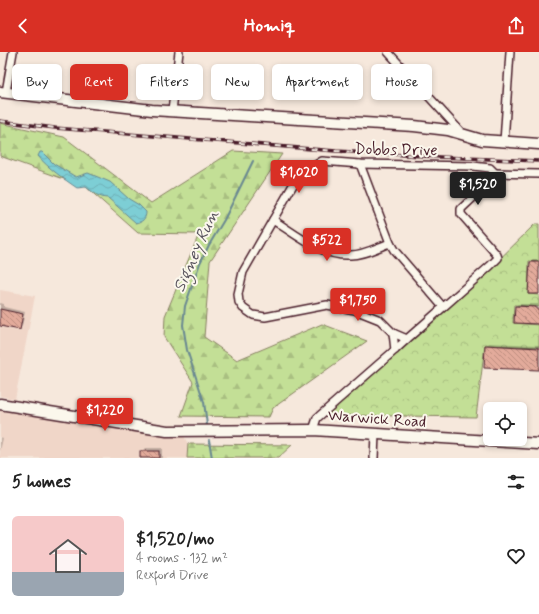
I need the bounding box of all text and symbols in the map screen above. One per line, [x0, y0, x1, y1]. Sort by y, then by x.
text: Homiq [244, 14, 295, 38]
icon: back [12, 15, 34, 37]
icon: share [505, 15, 527, 37]
chip: Buy [12, 64, 62, 100]
chip: Rent [70, 64, 128, 100]
chip: Filters [136, 64, 203, 100]
chip: New [211, 64, 264, 100]
chip: Apartment [272, 64, 363, 100]
chip: House [371, 64, 432, 100]
street label: Dobbs Drive [354, 139, 438, 161]
pin: $1,020 [266, 160, 332, 194]
text: $1,020 [280, 164, 318, 181]
pin: $1,520 [445, 172, 511, 206]
text: $1,520 [459, 176, 497, 193]
water label: Signey Run [168, 206, 226, 296]
pin: $522 [303, 228, 351, 262]
text: $522 [312, 232, 342, 249]
pin: $1,750 [325, 288, 391, 322]
text: $1,750 [339, 292, 377, 309]
pin: $1,220 [72, 398, 138, 432]
text: $1,220 [86, 402, 124, 419]
map controls [483, 402, 527, 446]
button: locate [483, 402, 527, 446]
street label: Warwick Road [327, 405, 427, 433]
text: 5 homes [12, 471, 71, 493]
icon: filters [505, 471, 527, 493]
text: $1,520/mo [136, 528, 214, 550]
icon: home [44, 532, 92, 580]
icon: heart [505, 545, 527, 567]
text: 4 rooms · 132 m² [136, 550, 228, 567]
text: Rexford Drive [136, 567, 209, 584]

